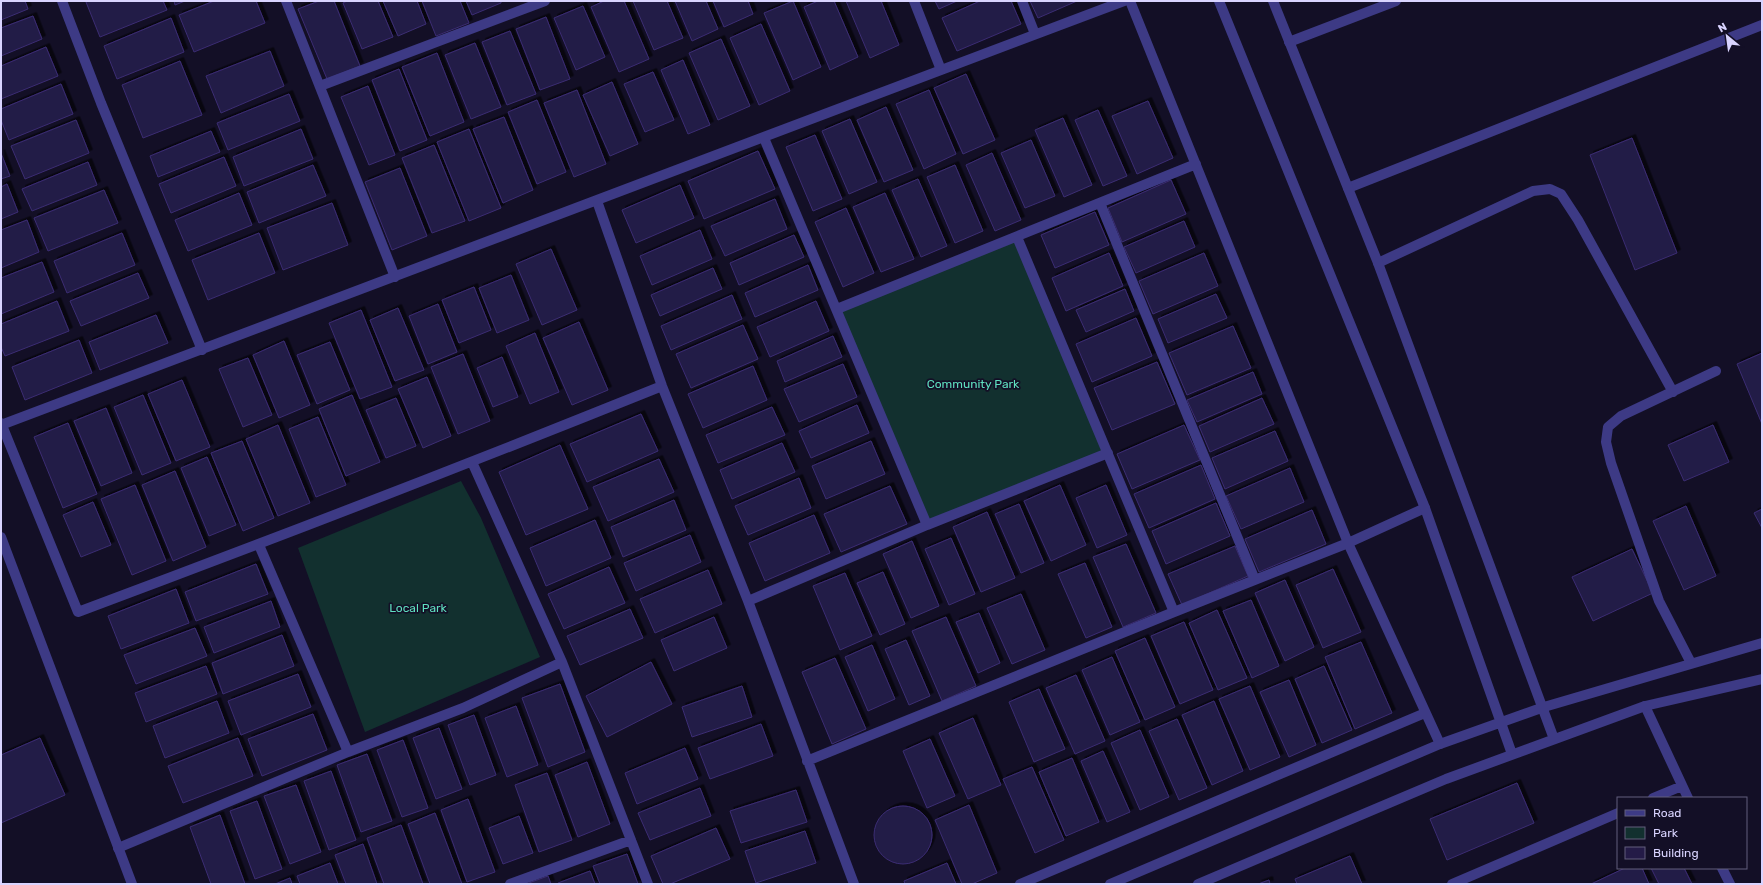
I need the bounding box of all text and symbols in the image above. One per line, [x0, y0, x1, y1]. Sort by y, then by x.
north arrow [1707, 16, 1747, 56]
text: N [1716, 20, 1729, 35]
park label: Community Park [927, 377, 1020, 391]
park label: Local Park [389, 601, 448, 615]
legend [1617, 797, 1747, 869]
text: Road [1653, 806, 1681, 820]
text: Park [1653, 826, 1679, 840]
text: Building [1653, 846, 1699, 860]

